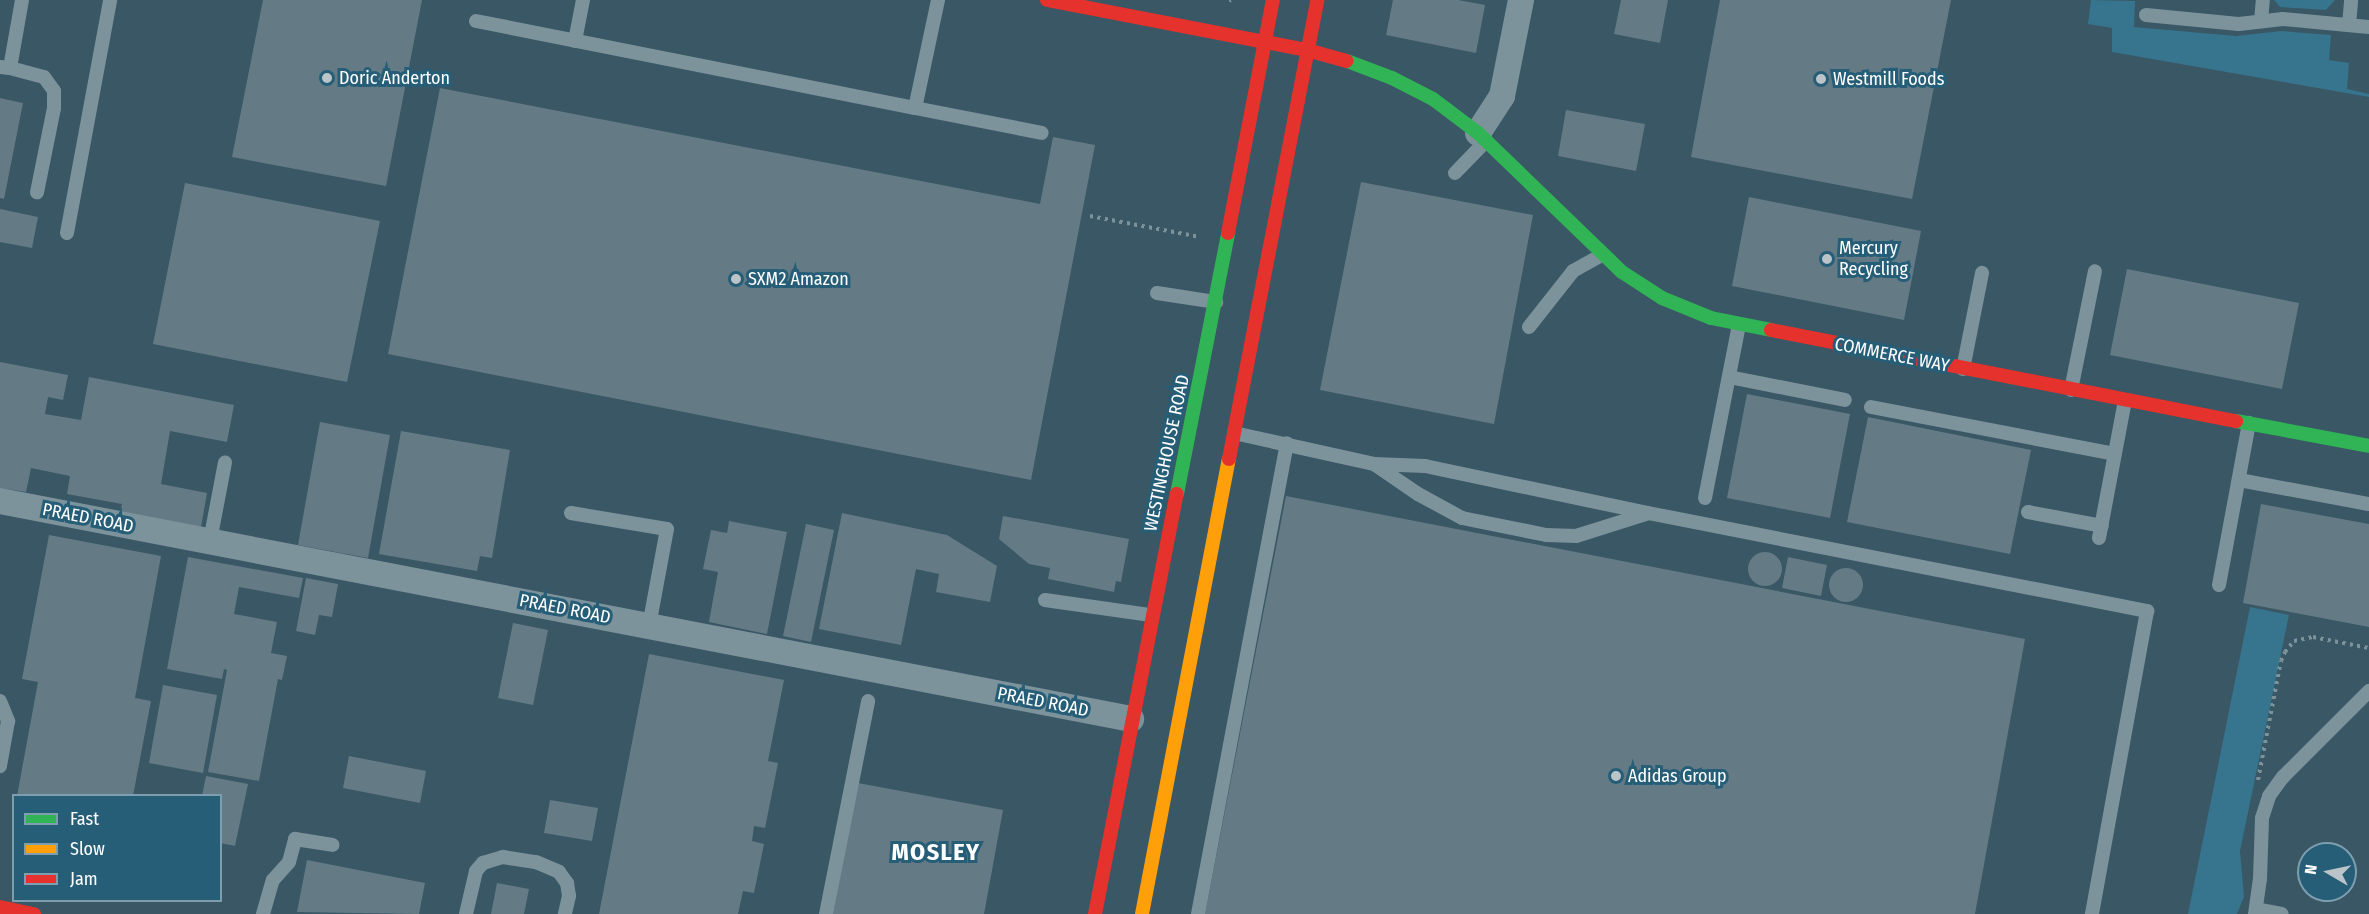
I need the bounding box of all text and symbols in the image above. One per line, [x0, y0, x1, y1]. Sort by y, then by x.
place label: Doric Anderton [339, 67, 450, 89]
place label: Westmill Foods [1833, 68, 1944, 90]
marker: Doric Anderton [320, 71, 334, 85]
marker: Westmill Foods [1814, 72, 1828, 86]
place label: Mercury Recycling [1839, 238, 1908, 280]
marker: Mercury Recycling [1820, 252, 1834, 266]
place label: SXM2 Amazon [748, 268, 849, 290]
marker: SXM2 Amazon [729, 272, 743, 286]
street label: COMMERCE WAY [1833, 333, 1951, 377]
street label: WESTINGHOUSE ROAD [1140, 373, 1194, 533]
street label: PRAED ROAD [41, 499, 135, 537]
street label: PRAED ROAD [518, 590, 612, 628]
street label: PRAED ROAD [996, 683, 1090, 721]
place label: Adidas Group [1628, 765, 1726, 787]
marker: Adidas Group [1609, 769, 1623, 783]
legend [12, 794, 222, 902]
text: Fast [70, 808, 99, 830]
text: Slow [70, 838, 105, 860]
district label: MOSLEY [891, 839, 981, 867]
north arrow [2297, 842, 2357, 902]
text: N [2301, 863, 2321, 876]
text: Jam [70, 868, 98, 890]

